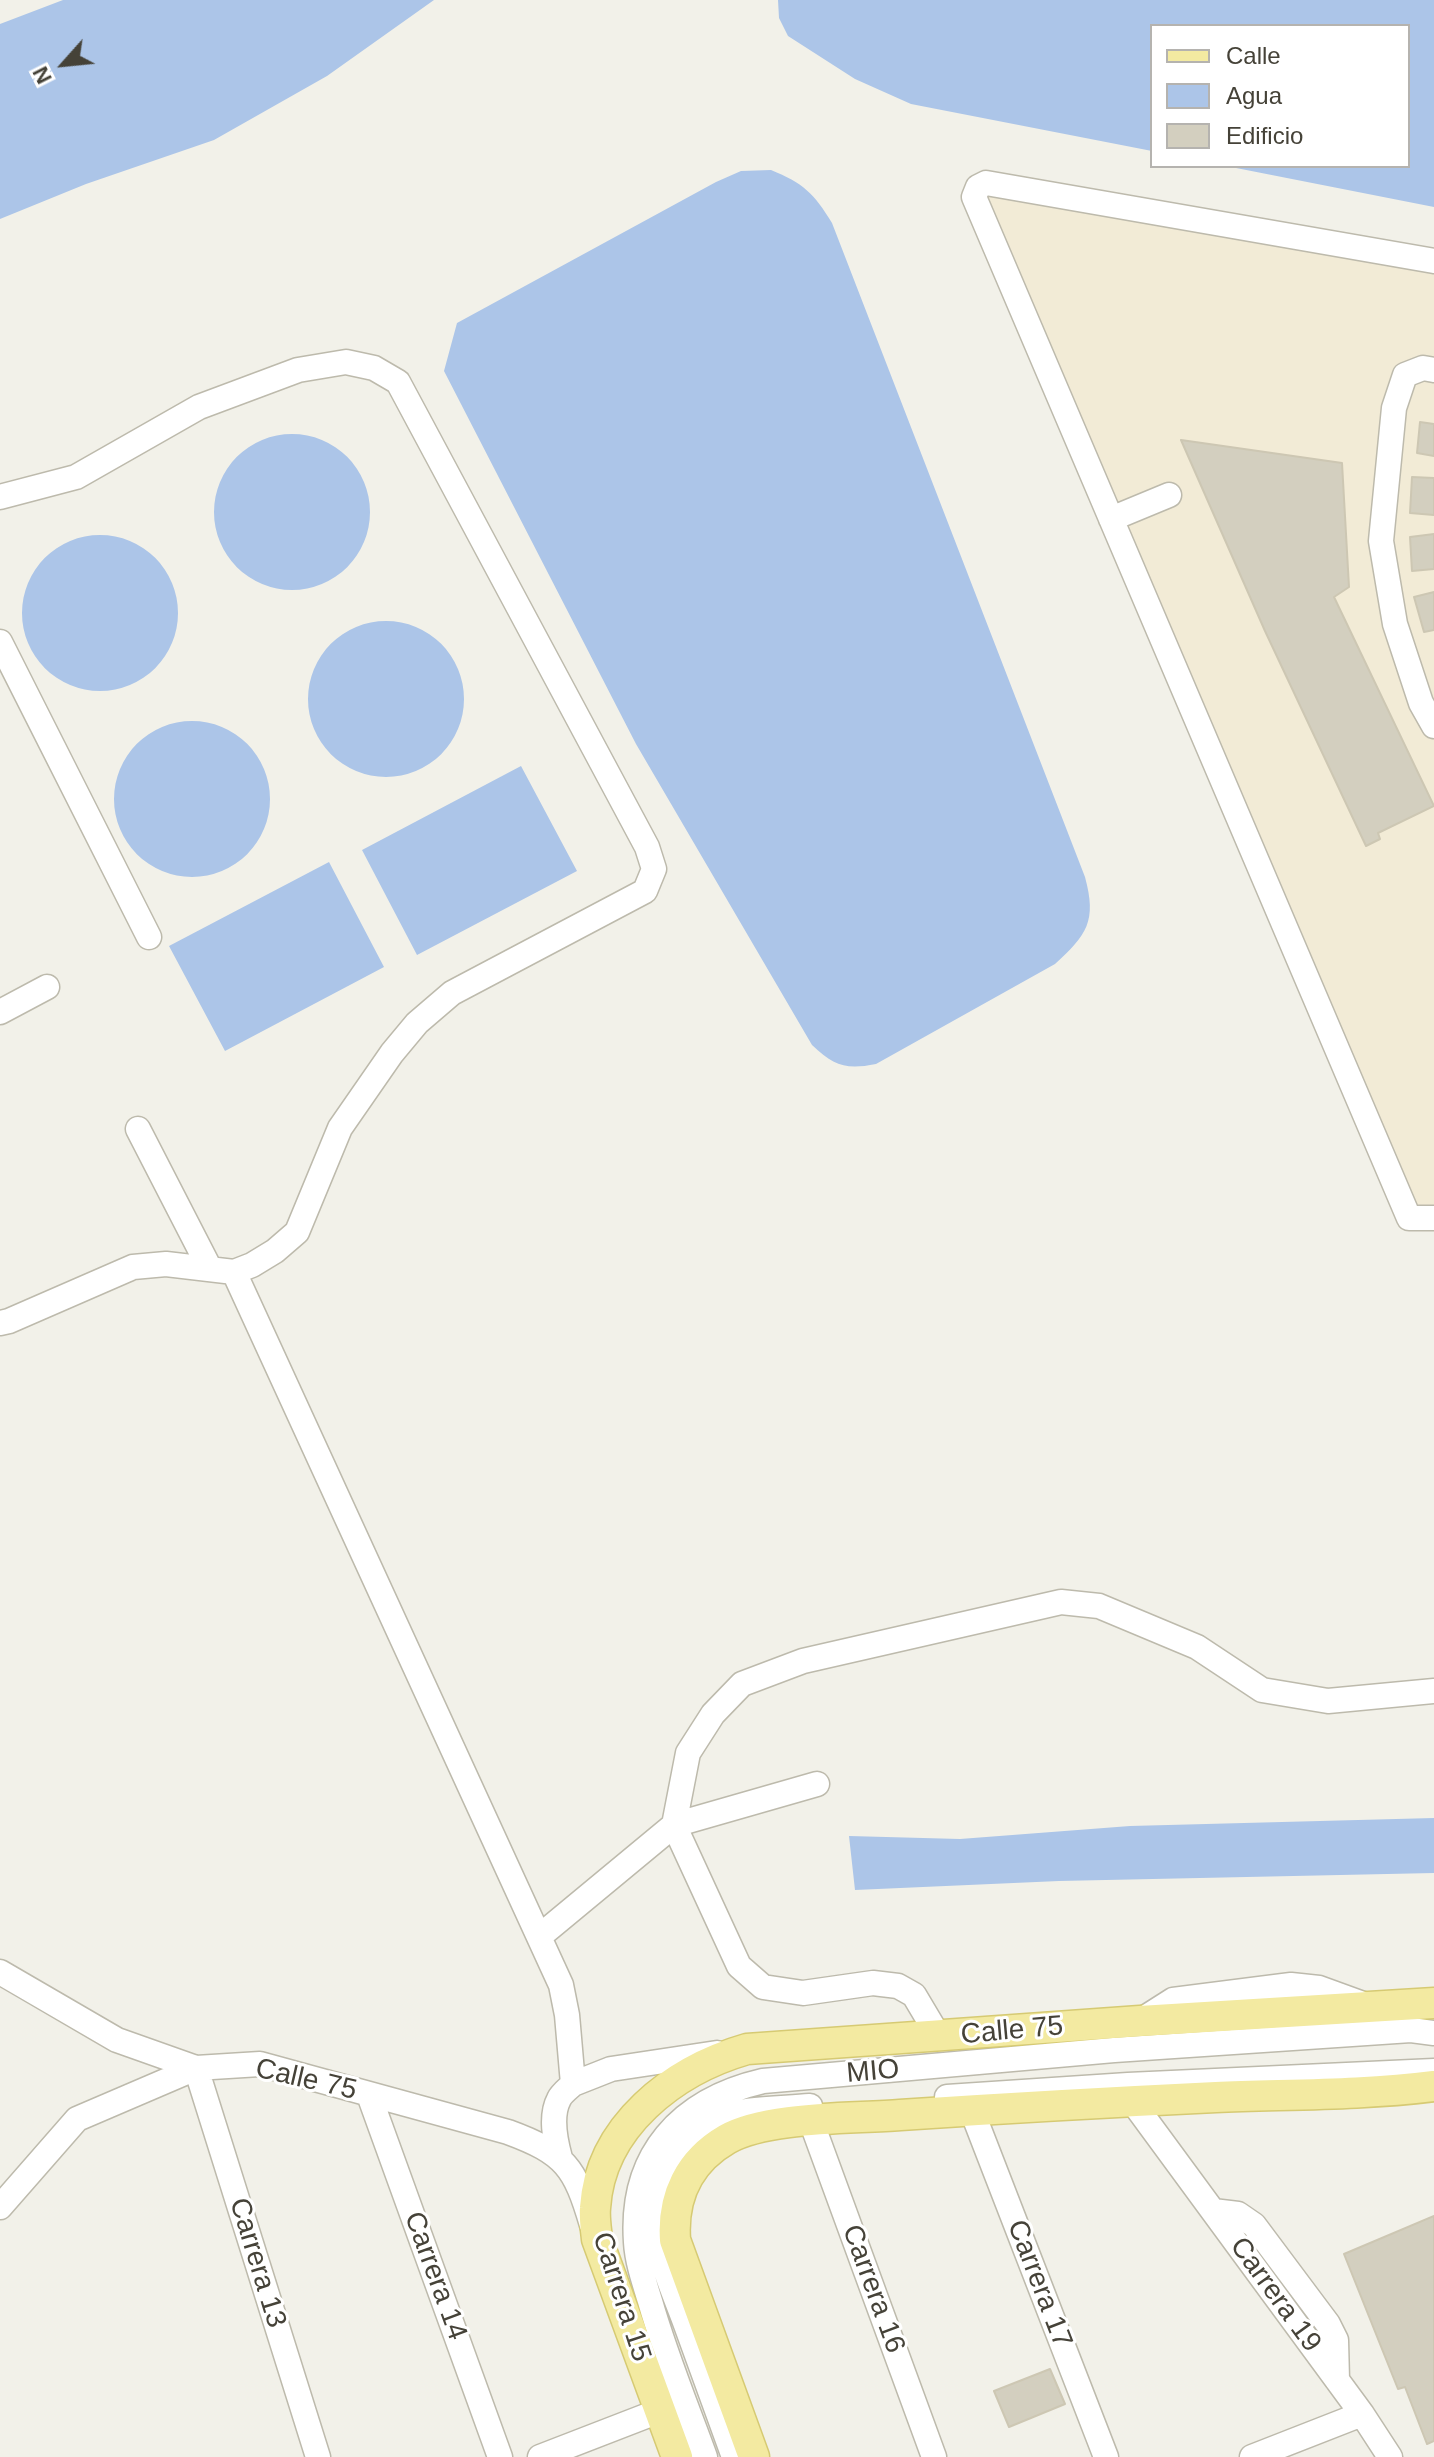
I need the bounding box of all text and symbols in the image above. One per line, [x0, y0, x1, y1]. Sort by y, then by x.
north arrow [24, 24, 104, 104]
legend [1150, 24, 1410, 168]
text: Calle [1226, 42, 1281, 69]
text: N [27, 62, 57, 88]
text: Agua [1226, 82, 1282, 109]
text: Edificio [1226, 122, 1303, 149]
street label: Calle 75 [959, 2010, 1065, 2052]
street label: Calle 75 [252, 2052, 360, 2108]
street label: MIO [845, 2053, 901, 2091]
street label: Carrera 13 [221, 2194, 293, 2332]
street label: Carrera 14 [396, 2207, 474, 2345]
street label: Carrera 17 [999, 2216, 1079, 2352]
street label: Carrera 16 [834, 2220, 912, 2358]
street label: Carrera 15 [584, 2228, 658, 2366]
street label: Carrera 19 [1222, 2231, 1328, 2359]

